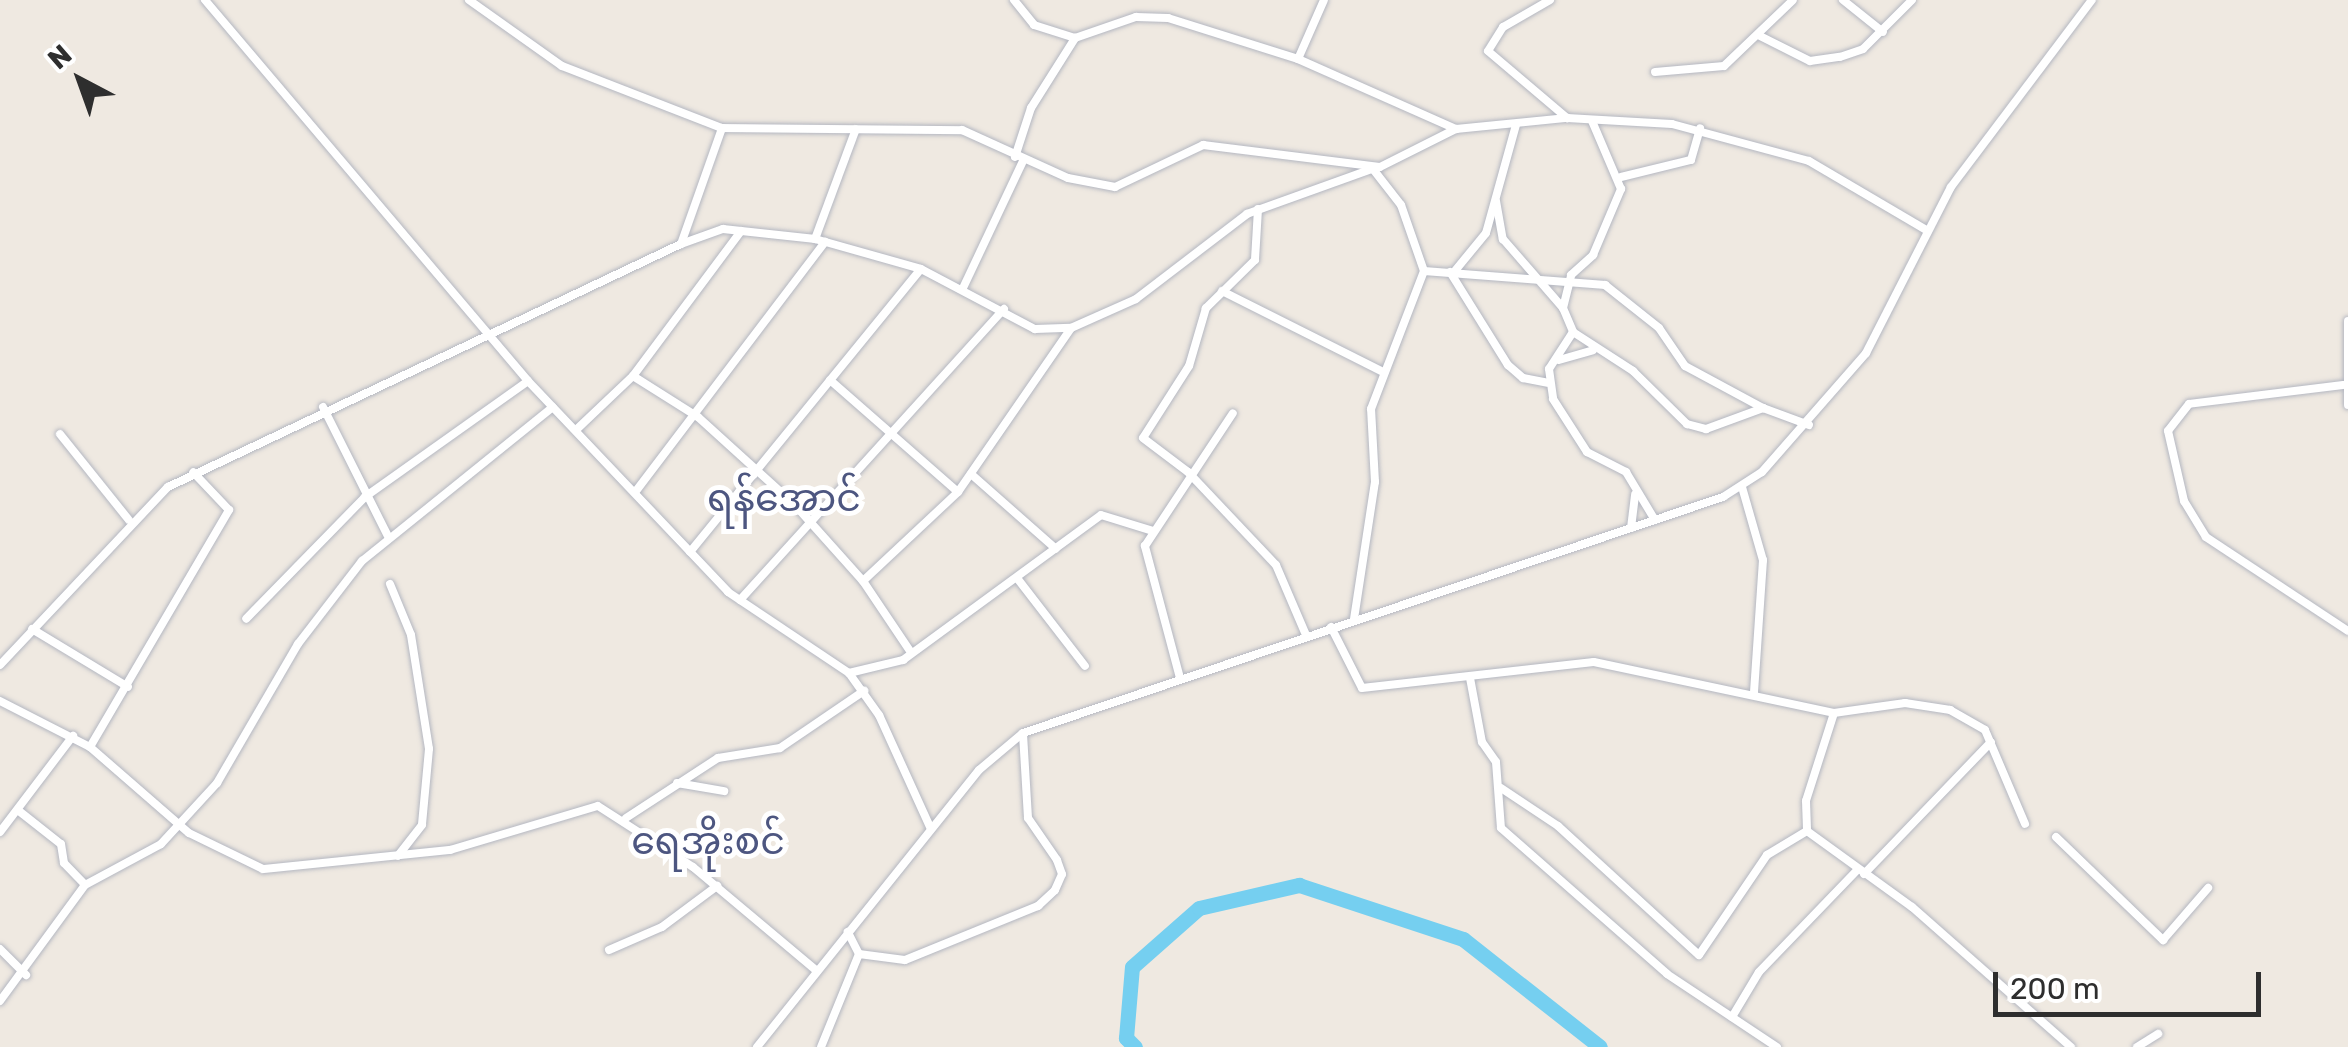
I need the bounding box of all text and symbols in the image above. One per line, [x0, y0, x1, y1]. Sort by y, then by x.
north arrow [30, 30, 130, 130]
text: N [42, 38, 78, 76]
district label: ရန်အောင် [707, 476, 861, 522]
district label: ရေအိုးစင် [631, 819, 785, 865]
scale bar [1998, 952, 2266, 1014]
text: 200 m [2010, 971, 2100, 1007]

